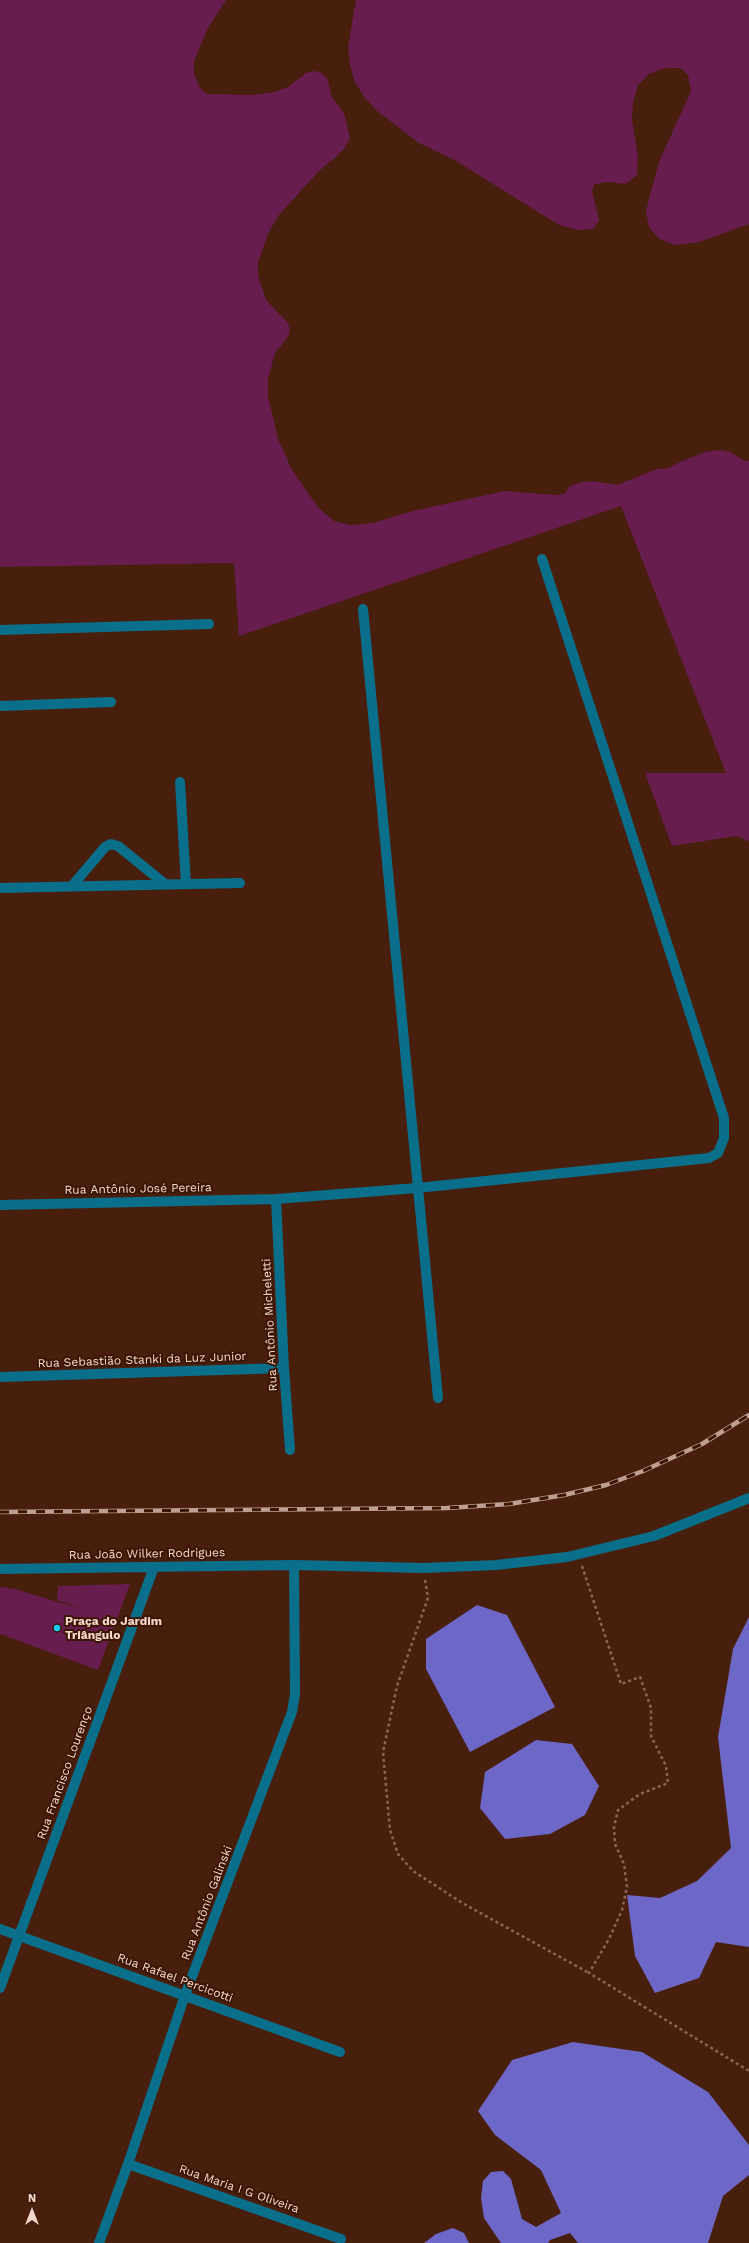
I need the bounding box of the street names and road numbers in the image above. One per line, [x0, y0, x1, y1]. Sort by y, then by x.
street label: Rua Antônio José Pereira [64, 1181, 212, 1197]
street label: Rua Antônio Micheletti [259, 1258, 281, 1392]
street label: Rua Sebastião Stanki da Luz Junior [37, 1349, 247, 1371]
street label: Rua João Wilker Rodrigues [69, 1545, 225, 1563]
street label: Rua Francisco Lourenço [34, 1704, 96, 1842]
street label: Rua Antônio Galinski [178, 1844, 236, 1962]
street label: Rua Rafael Percicotti [115, 1950, 235, 2006]
street label: Rua Maria I G Oliveira [177, 2162, 301, 2216]

